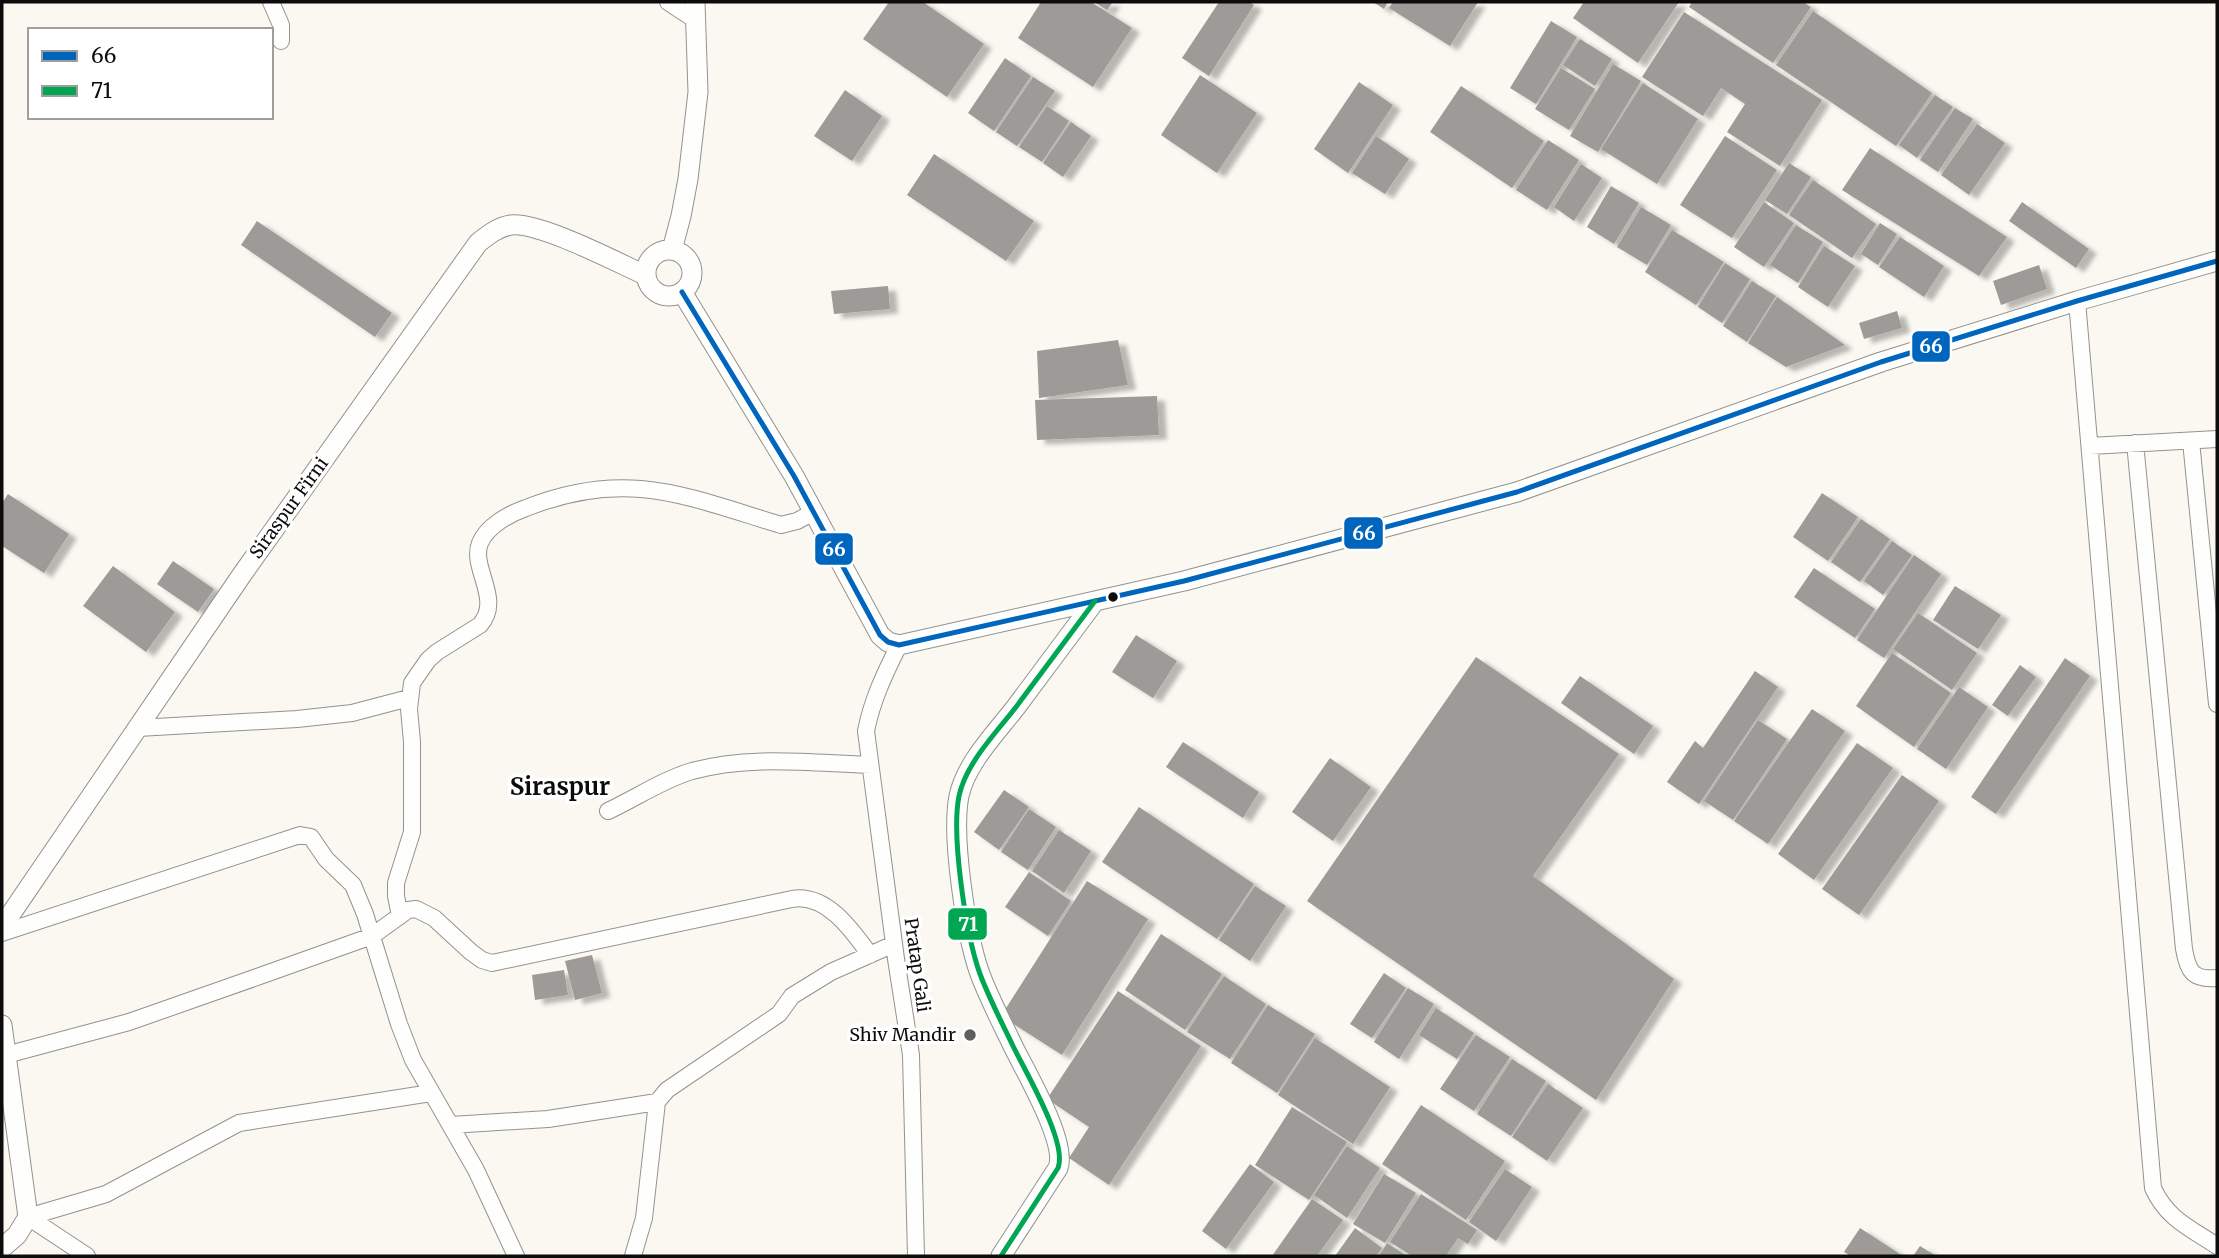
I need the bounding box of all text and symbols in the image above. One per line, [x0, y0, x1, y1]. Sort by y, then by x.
legend [28, 28, 273, 119]
text: 66 [91, 42, 116, 69]
text: 71 [91, 77, 112, 104]
line badge: 66 [1911, 330, 1951, 363]
text: 66 [1919, 334, 1943, 358]
street label: Siraspur Firni [244, 452, 333, 563]
line badge: 66 [1343, 516, 1384, 550]
text: 66 [1352, 521, 1376, 545]
line badge: 66 [814, 532, 854, 566]
text: 66 [822, 537, 846, 561]
unlabelled marker [1106, 590, 1120, 604]
district label: Siraspur [510, 771, 610, 802]
line badge: 71 [947, 907, 988, 941]
text: 71 [958, 912, 978, 936]
street label: Pratap Gali [899, 916, 936, 1014]
place label: Shiv Mandir [849, 1023, 956, 1046]
marker: Shiv Mandir [962, 1027, 978, 1043]

